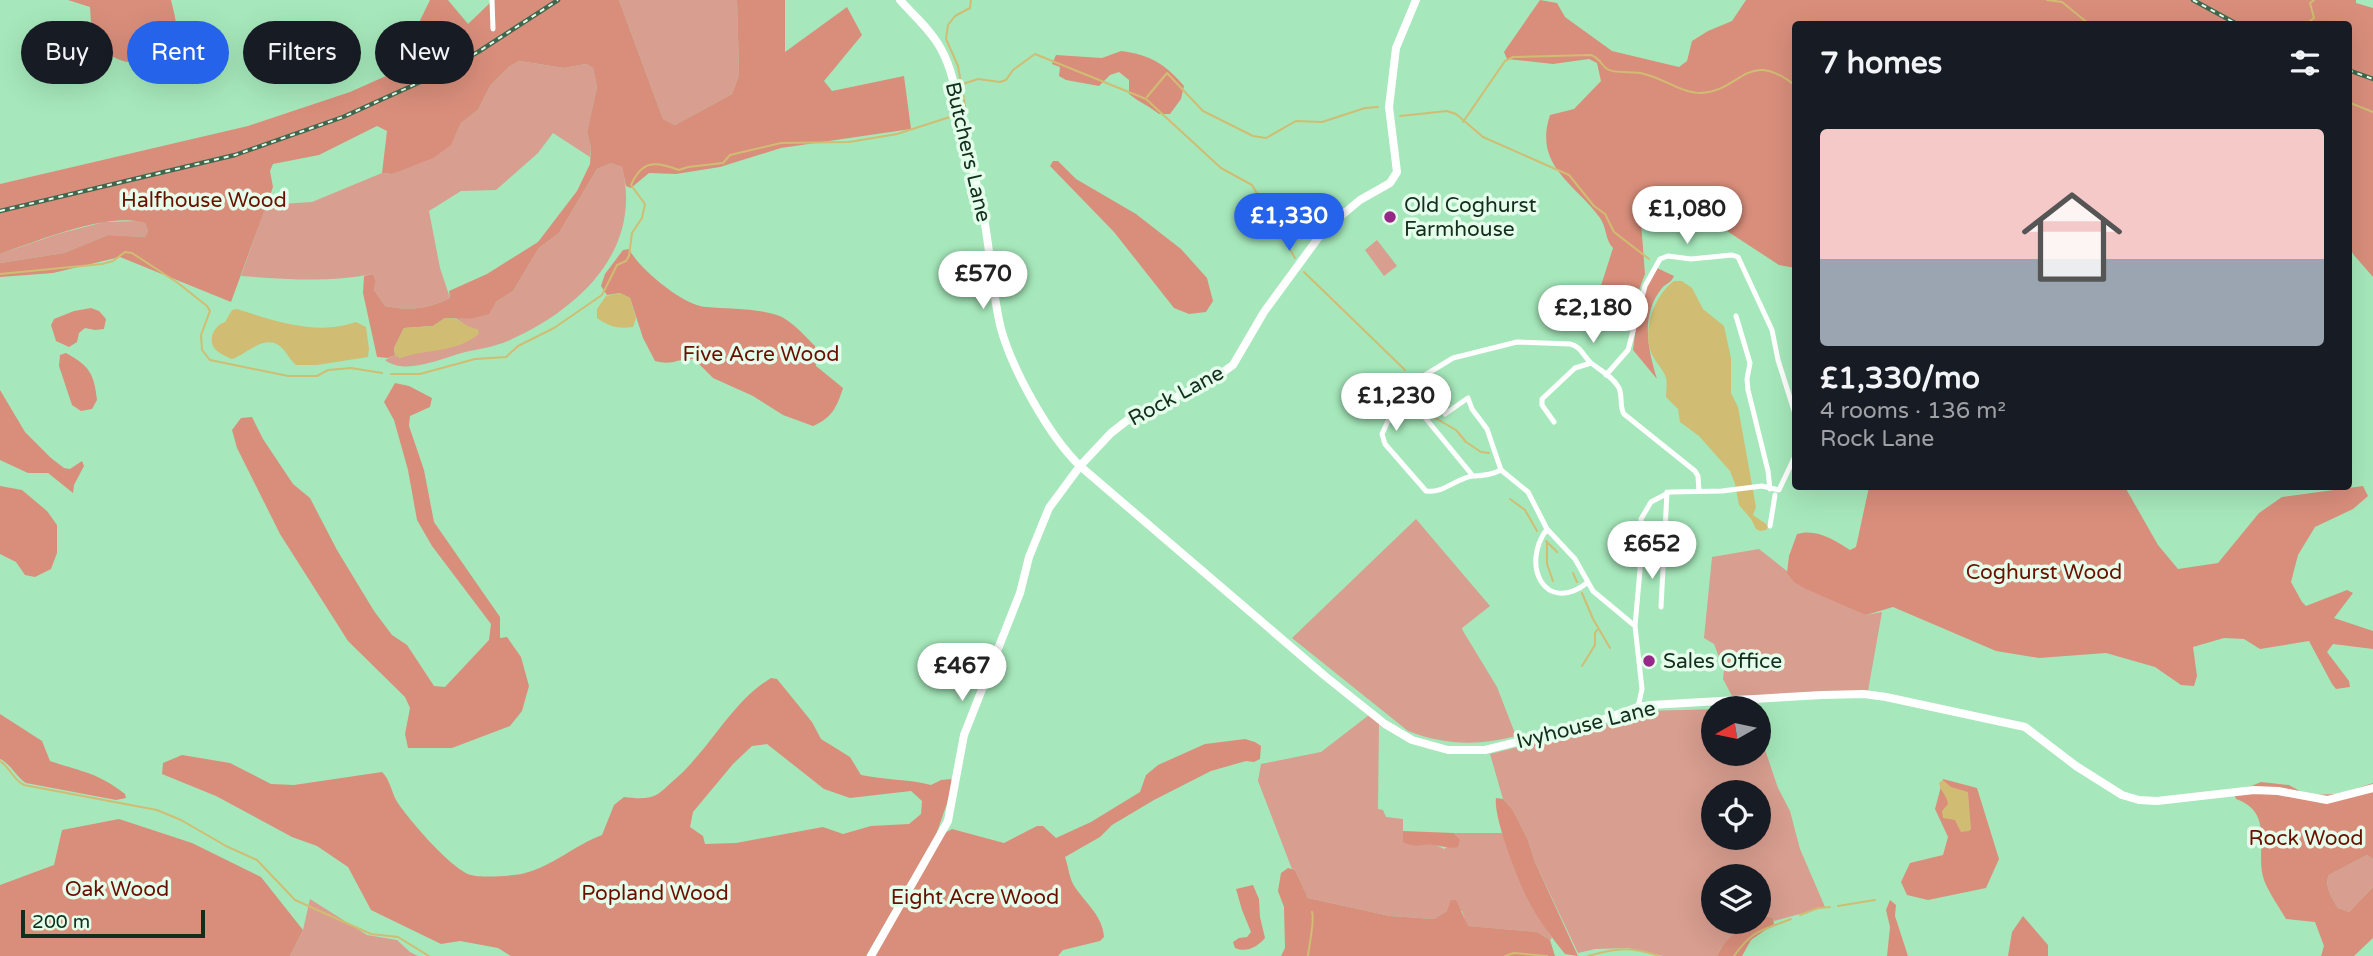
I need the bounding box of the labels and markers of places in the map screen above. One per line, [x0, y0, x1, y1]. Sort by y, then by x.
pin: £1,080 [1630, 187, 1744, 246]
place label: Old Coghurst Farmhouse [1404, 193, 1537, 242]
pin: £1,330 [1232, 194, 1346, 253]
marker: Old Coghurst Farmhouse [1382, 209, 1398, 225]
pin: £570 [942, 252, 1024, 311]
pin: £2,180 [1536, 286, 1650, 345]
pin: £1,230 [1339, 374, 1453, 433]
pin: £652 [1611, 522, 1693, 581]
pin: £467 [921, 644, 1003, 703]
place label: Sales Office [1663, 649, 1782, 674]
marker: Sales Office [1641, 653, 1657, 669]

